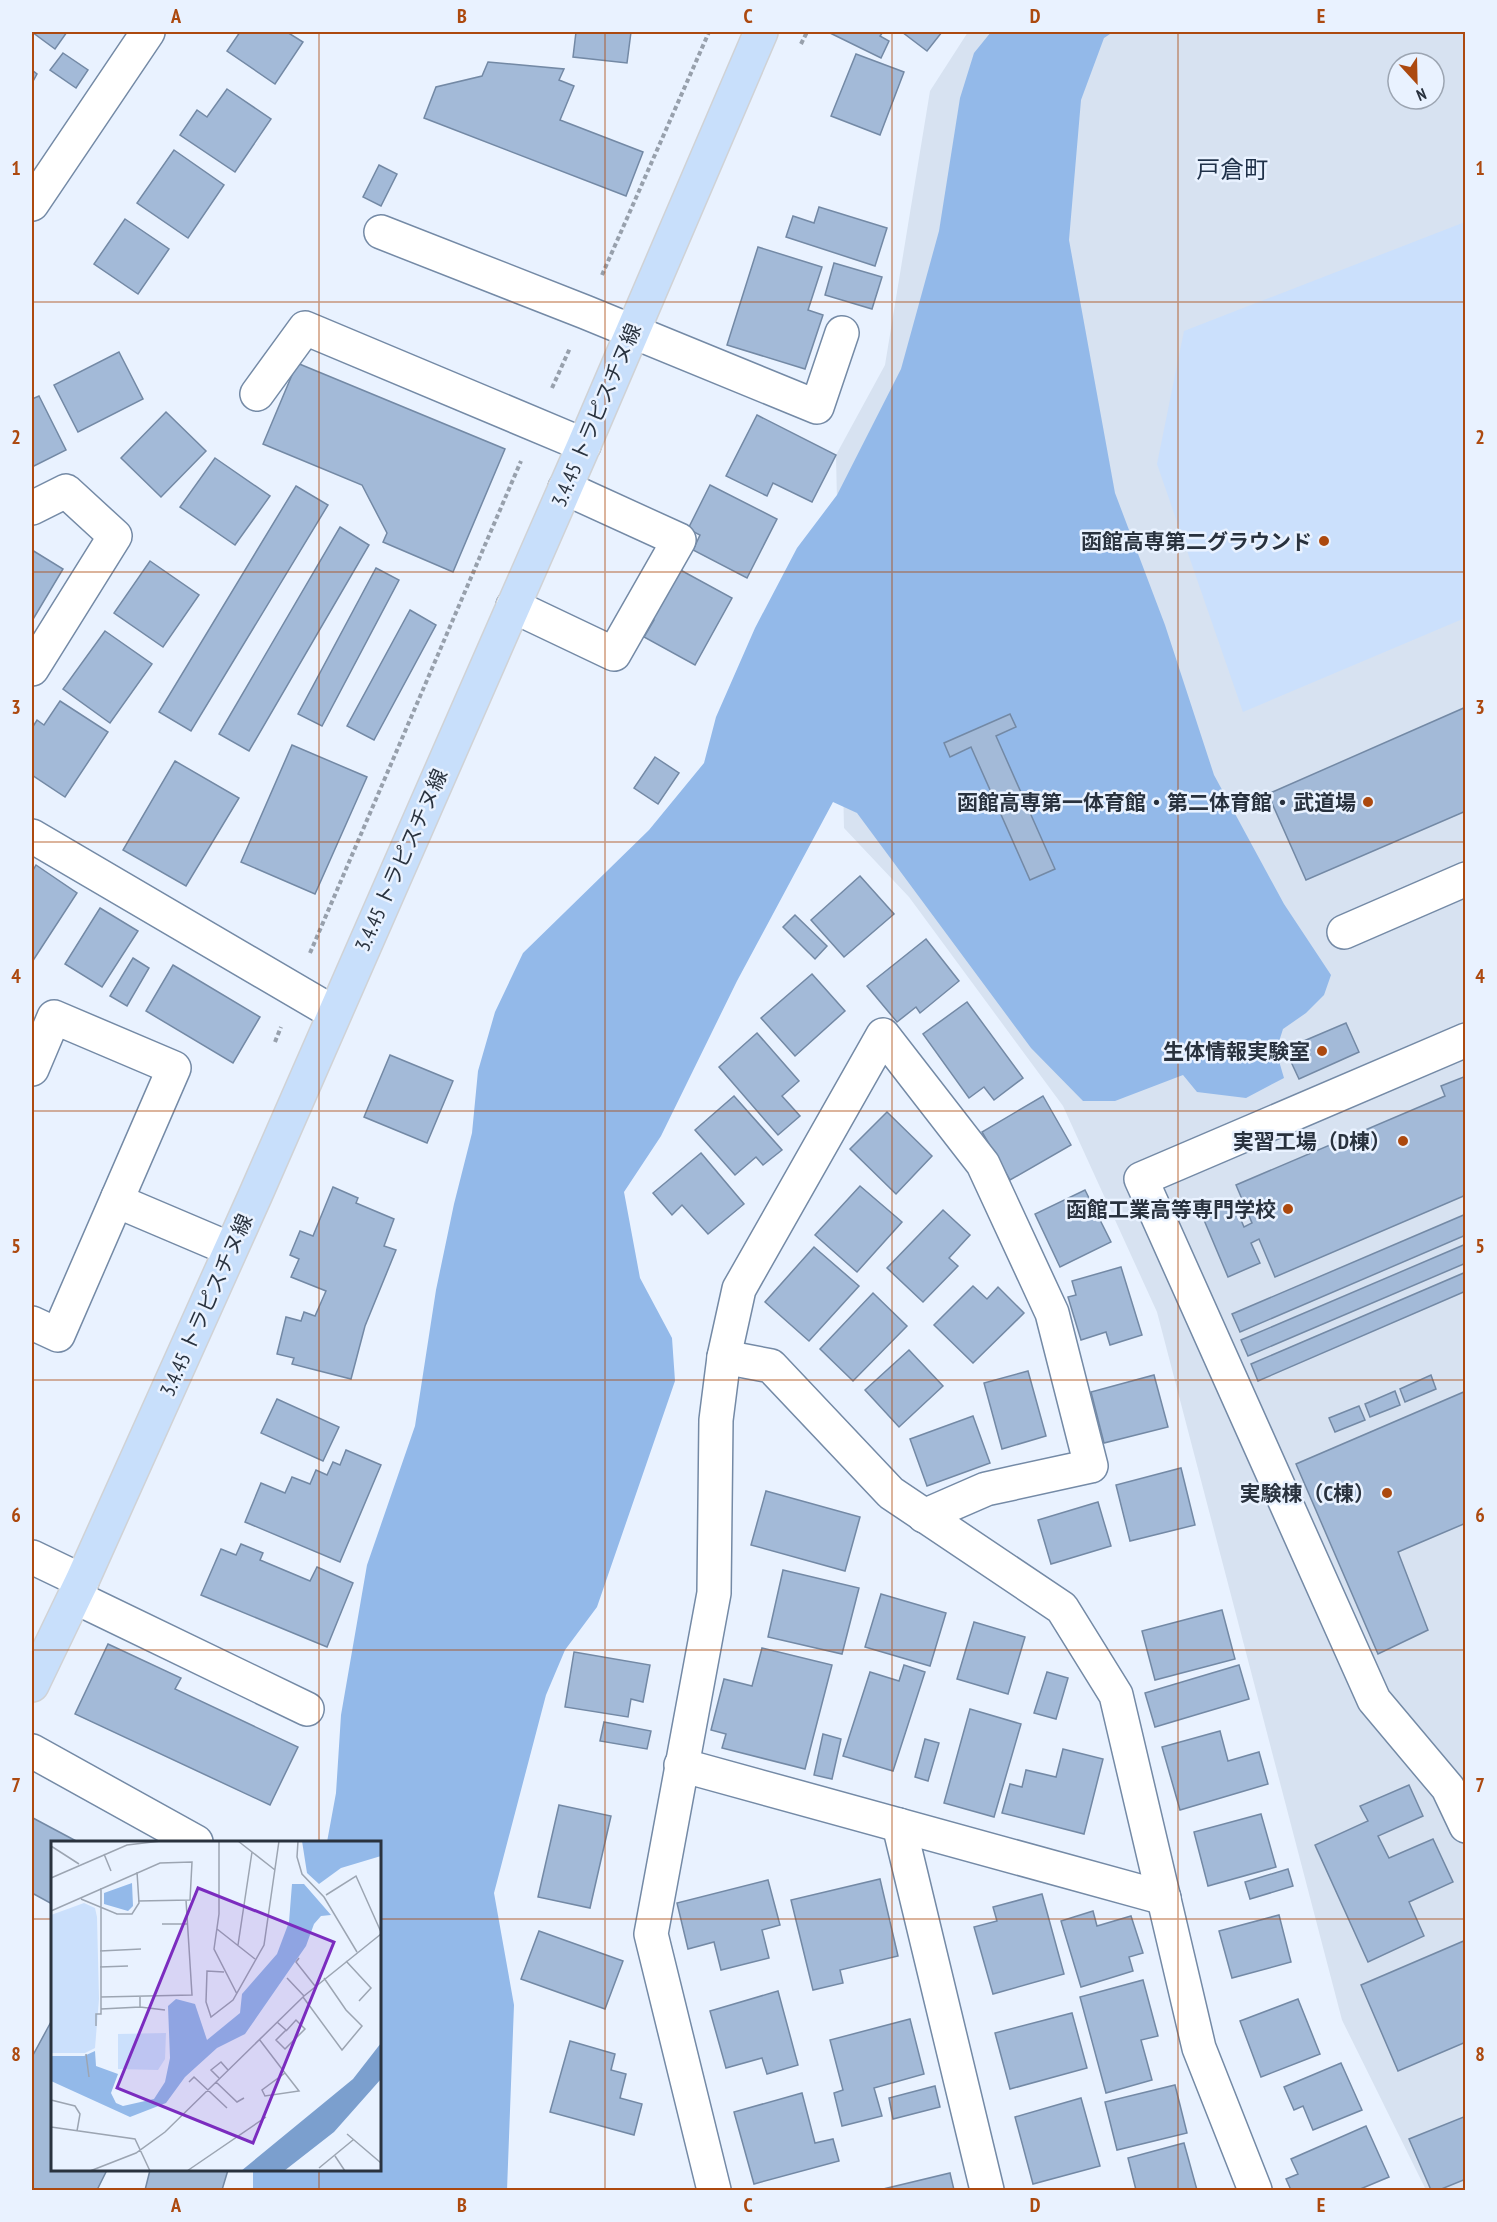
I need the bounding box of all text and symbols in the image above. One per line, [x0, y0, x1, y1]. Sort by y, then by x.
text: A [170, 3, 182, 29]
text: B [457, 3, 467, 29]
text: C [743, 3, 753, 29]
text: D [1030, 3, 1041, 29]
text: E [1317, 3, 1325, 29]
north arrow [1386, 51, 1446, 111]
text: N [1414, 84, 1429, 106]
district label: 戸倉町 [1196, 154, 1268, 185]
text: 1 [11, 155, 21, 181]
text: 1 [1475, 155, 1485, 181]
street label: 3.4.45 トラピスチヌ線 [545, 319, 647, 511]
text: 2 [11, 424, 21, 450]
text: 2 [1475, 424, 1485, 450]
place label: 函館高専第二グラウンド [1081, 528, 1312, 555]
marker: 函館高専第二グラウンド [1317, 534, 1331, 548]
text: 3 [11, 694, 21, 720]
text: 3 [1475, 694, 1485, 720]
street label: 3.4.45 トラピスチヌ線 [349, 765, 453, 955]
place label: 函館高専第一体育館・第二体育館・武道場 [957, 789, 1356, 816]
marker: 函館高専第一体育館・第二体育館・武道場 [1361, 795, 1375, 809]
text: 4 [11, 963, 21, 989]
text: 4 [1475, 963, 1485, 989]
place label: 生体情報実験室 [1163, 1038, 1310, 1065]
marker: 生体情報実験室 [1315, 1044, 1329, 1058]
place label: 実習工場（D棟） [1233, 1128, 1391, 1155]
marker: 実習工場（D棟） [1396, 1134, 1410, 1148]
place label: 函館工業高等専門学校 [1066, 1196, 1276, 1223]
marker: 函館工業高等専門学校 [1281, 1202, 1295, 1216]
street label: 3.4.45 トラピスチヌ線 [154, 1210, 258, 1400]
text: 5 [11, 1233, 21, 1259]
text: 5 [1475, 1233, 1485, 1259]
place label: 実験棟（C棟） [1239, 1480, 1375, 1507]
marker: 実験棟（C棟） [1380, 1486, 1394, 1500]
text: 6 [11, 1502, 21, 1528]
text: 6 [1475, 1502, 1485, 1528]
text: 7 [11, 1772, 21, 1798]
text: 7 [1475, 1772, 1485, 1798]
inset map [51, 1841, 381, 2171]
text: 8 [11, 2041, 21, 2067]
text: 8 [1475, 2041, 1485, 2067]
text: A [170, 2192, 182, 2218]
text: B [457, 2192, 467, 2218]
text: C [743, 2192, 753, 2218]
text: D [1030, 2192, 1041, 2218]
text: E [1317, 2192, 1325, 2218]

